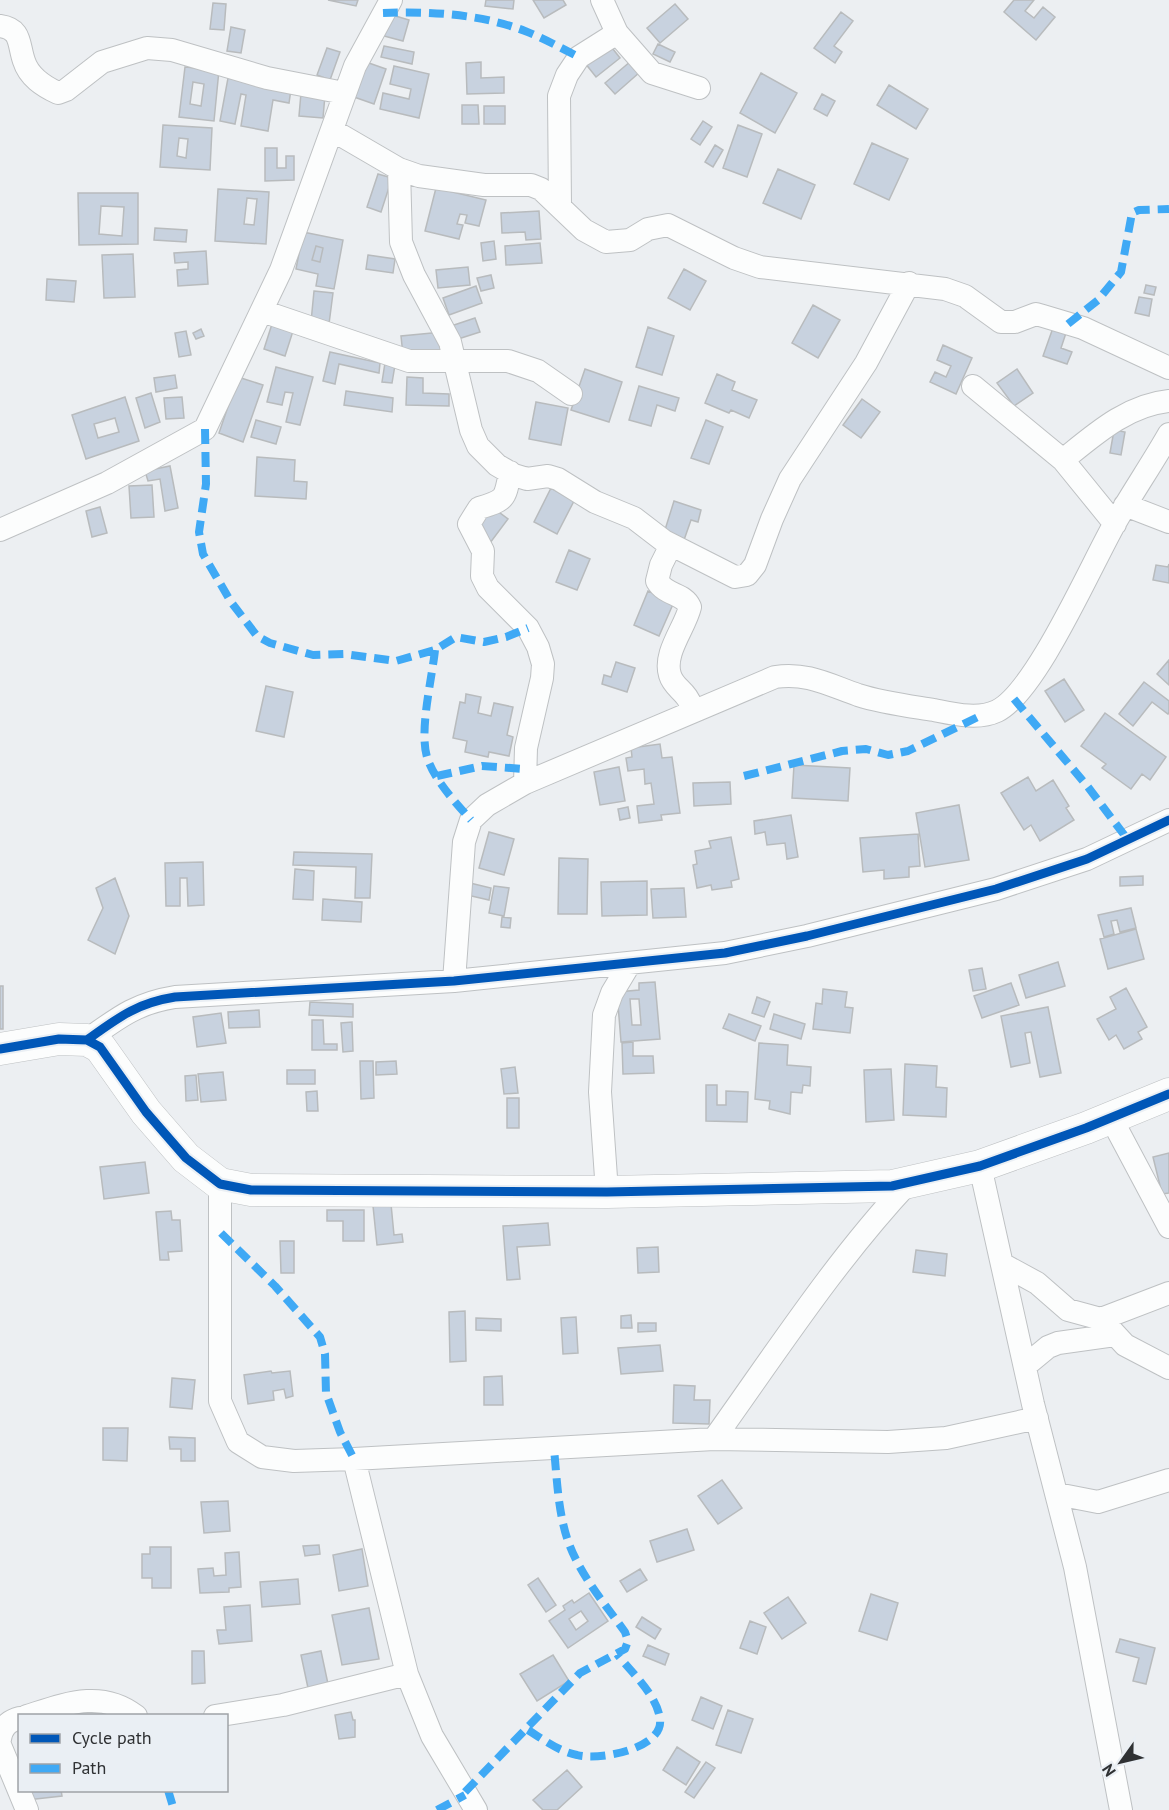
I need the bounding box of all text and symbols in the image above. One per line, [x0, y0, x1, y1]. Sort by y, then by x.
legend [18, 1714, 228, 1792]
text: Cycle path [72, 1726, 152, 1749]
north arrow [1091, 1732, 1151, 1792]
text: Path [72, 1756, 106, 1779]
text: N [1097, 1760, 1120, 1780]

